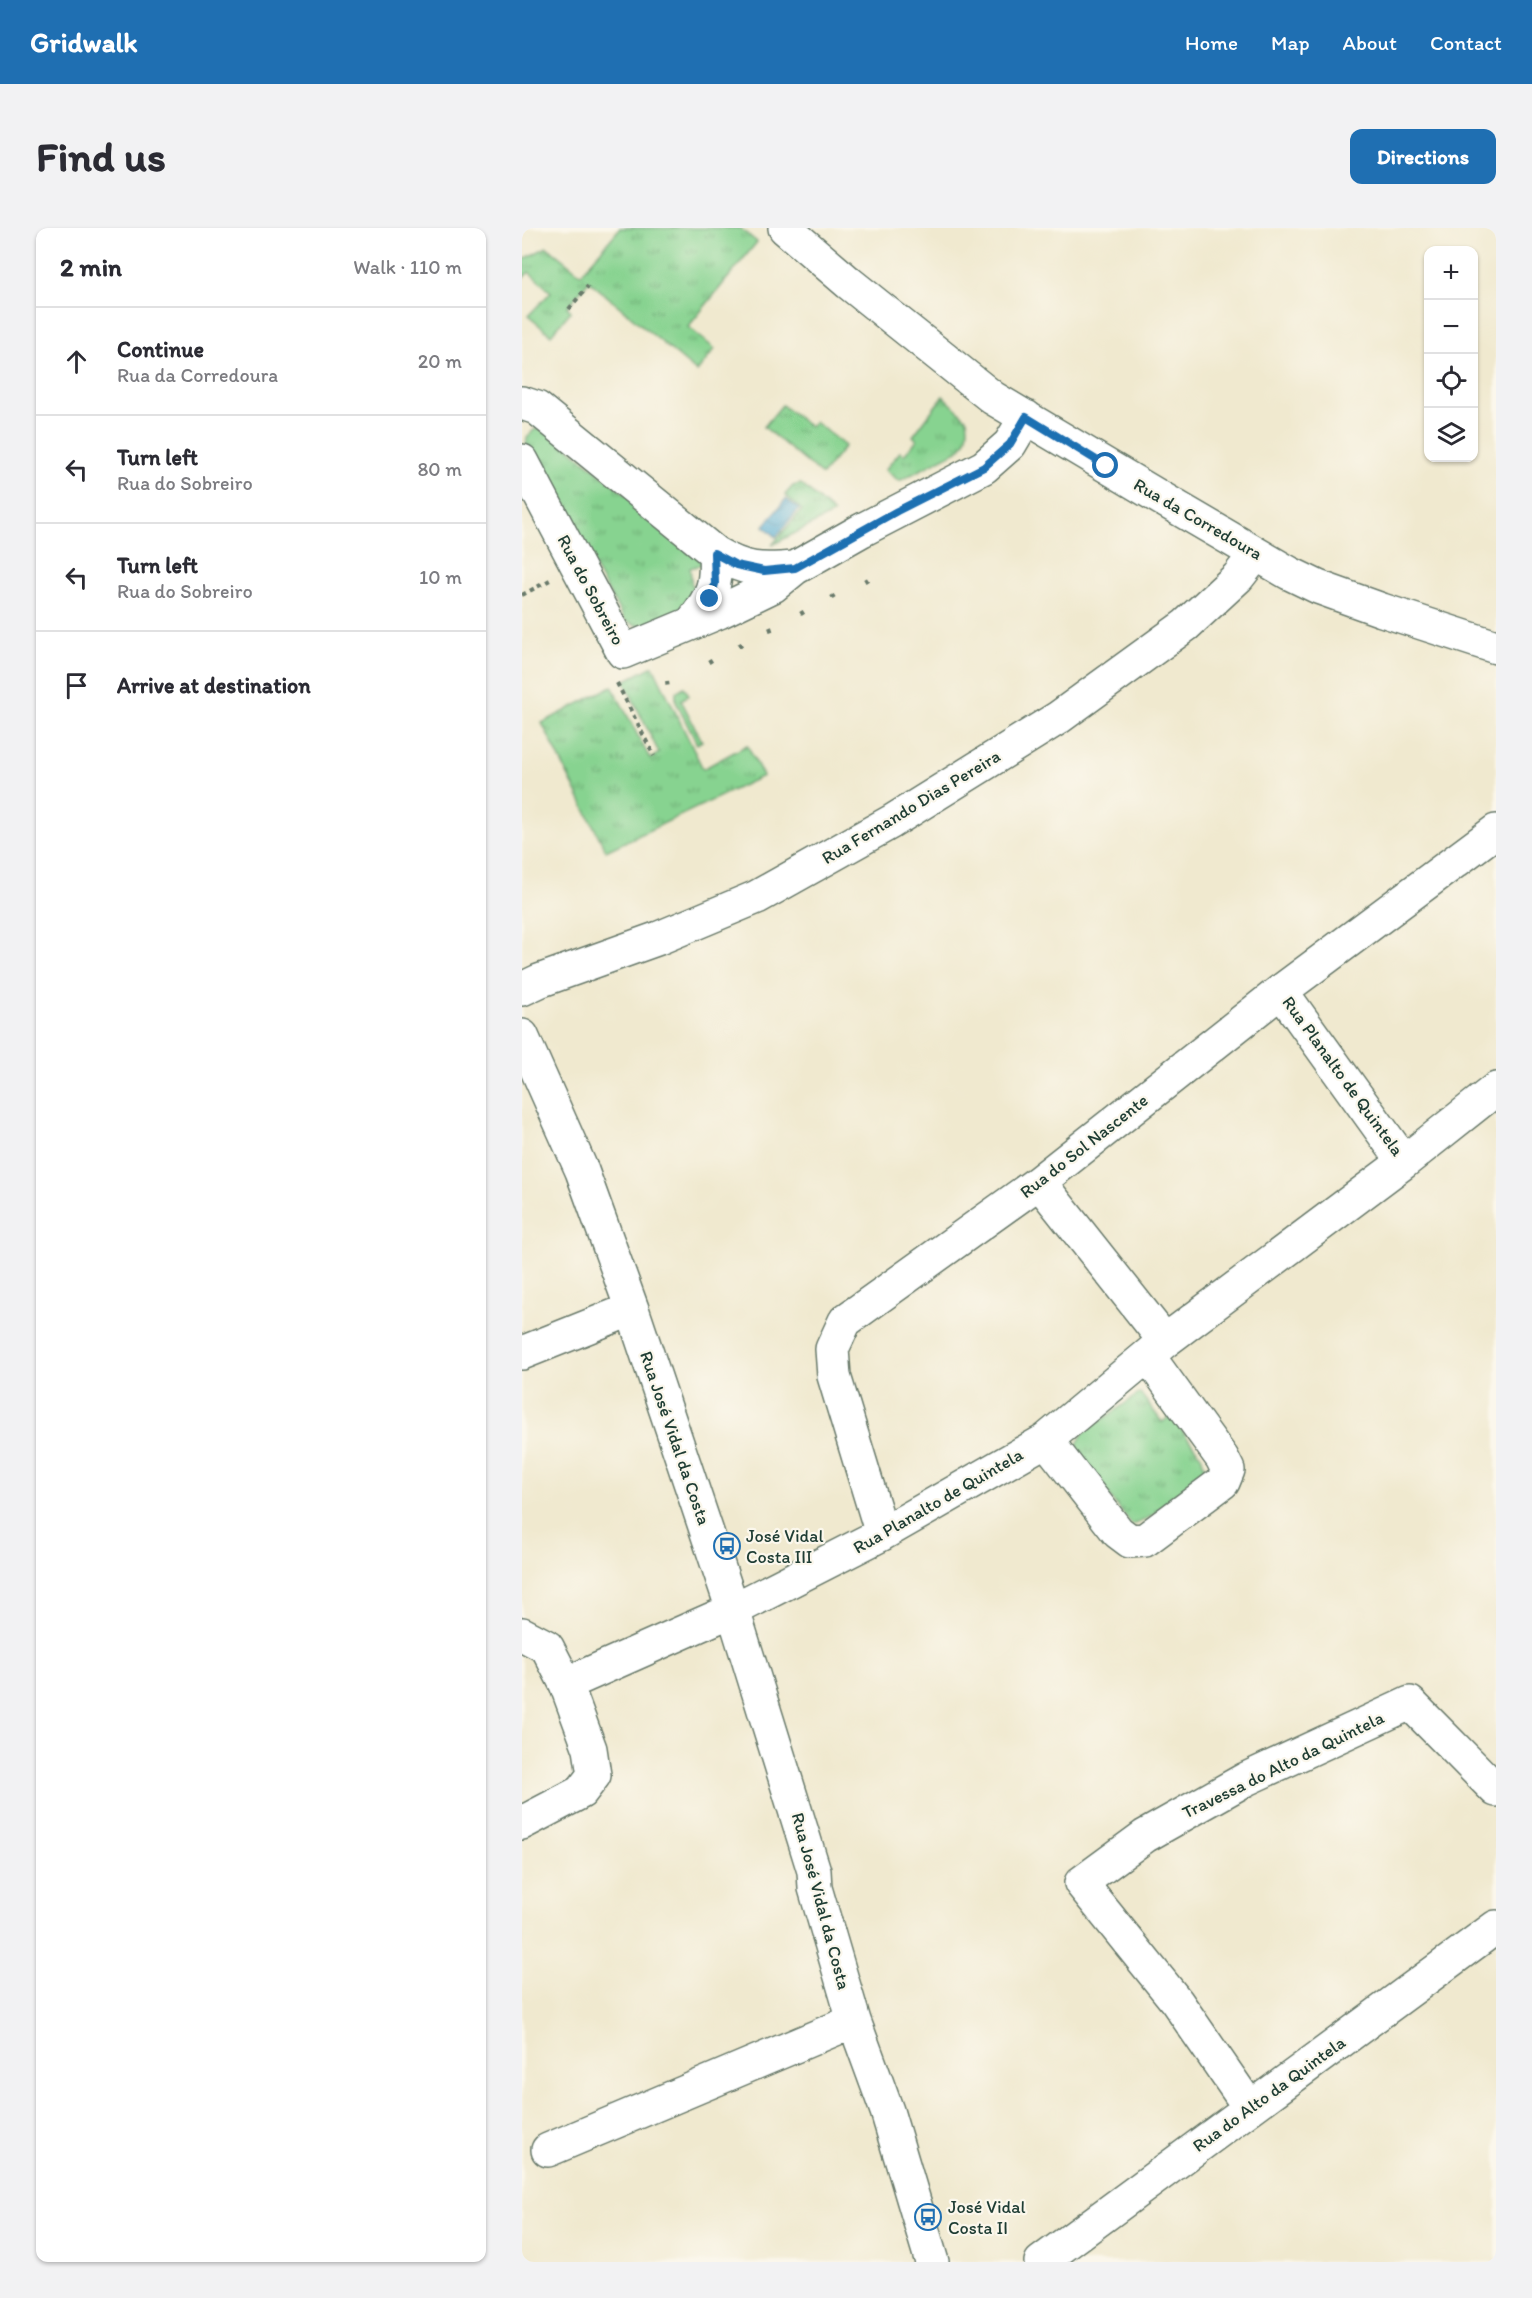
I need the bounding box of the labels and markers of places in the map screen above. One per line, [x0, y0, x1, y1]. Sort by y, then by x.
place label: José Vidal Costa III [746, 1525, 824, 1568]
bus stop icon: José Vidal Costa III [712, 1531, 742, 1561]
place label: José Vidal Costa II [948, 2196, 1026, 2239]
bus stop icon: José Vidal Costa II [913, 2202, 943, 2232]

